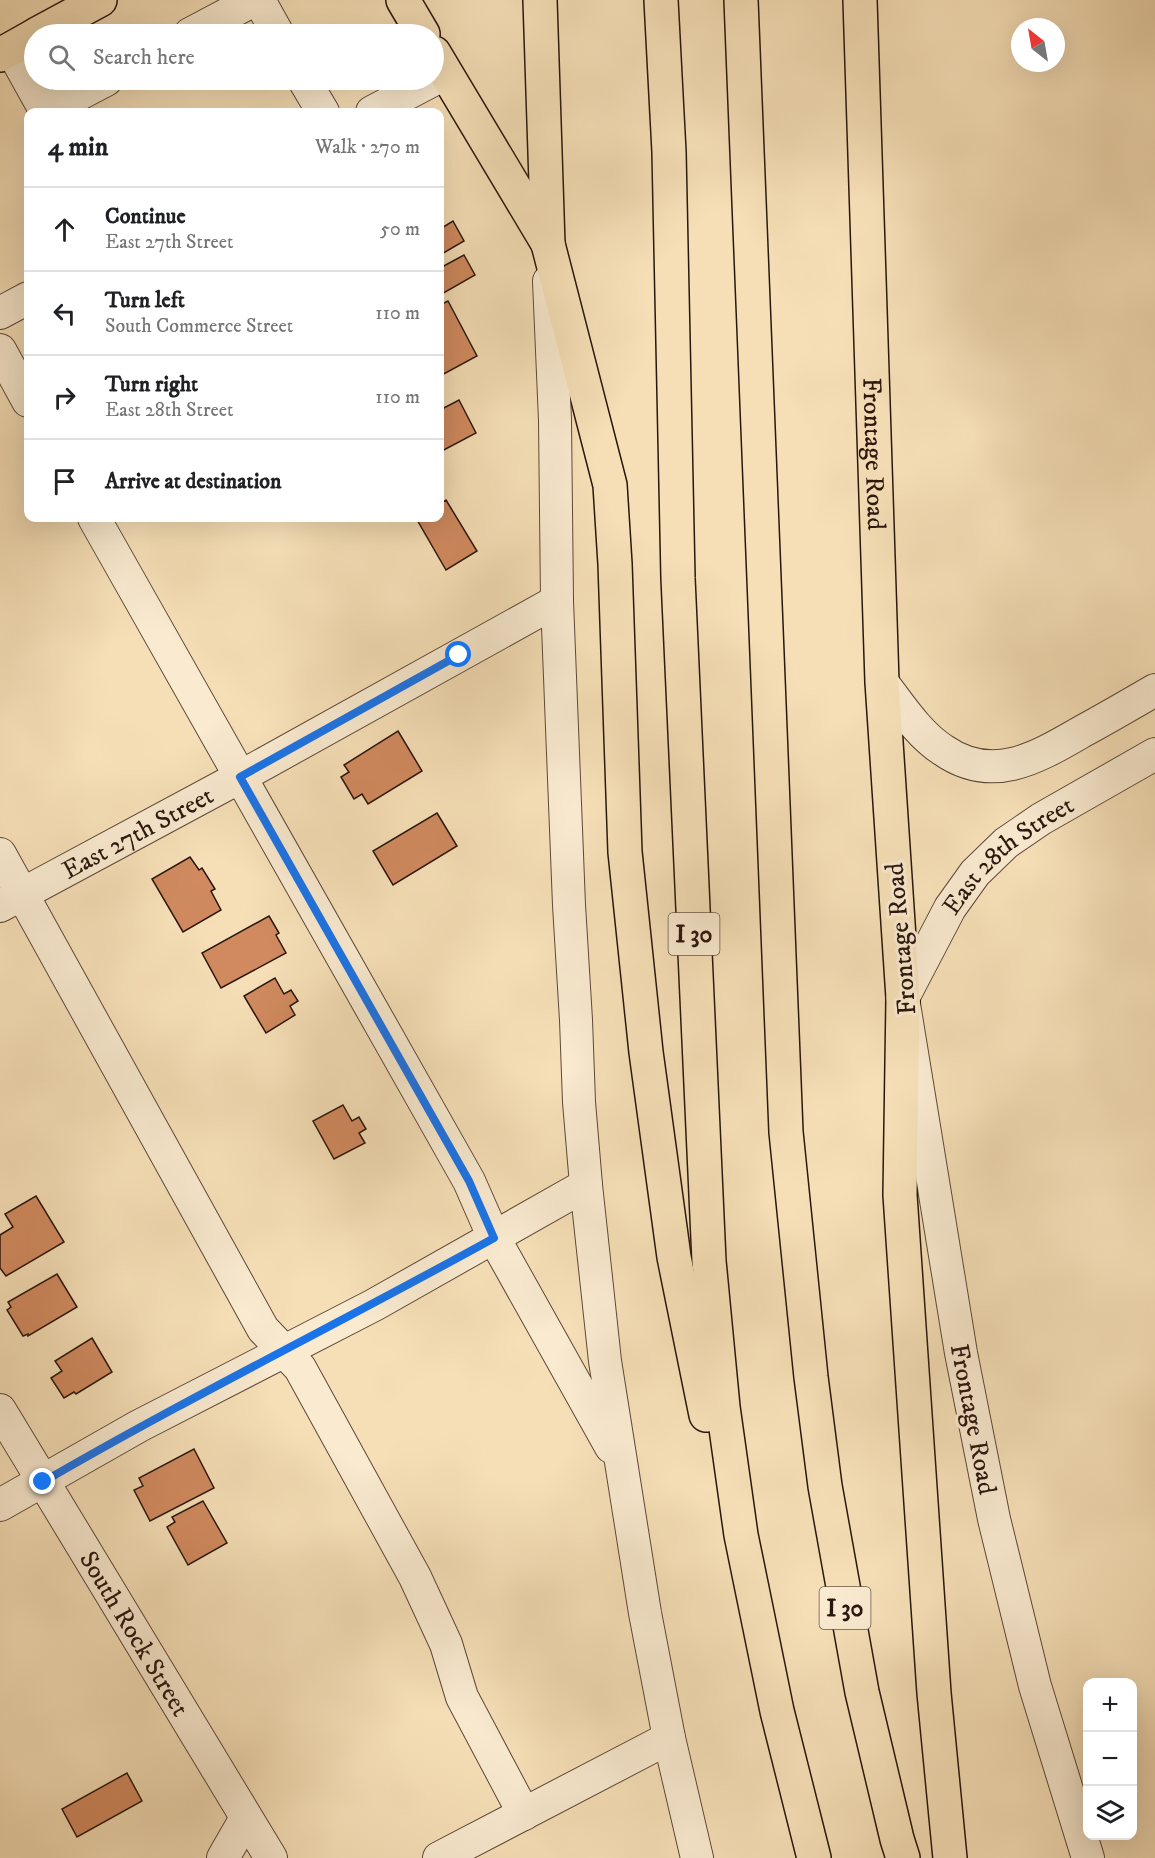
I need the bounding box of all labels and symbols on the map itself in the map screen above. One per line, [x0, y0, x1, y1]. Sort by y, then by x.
north arrow [1011, 18, 1065, 72]
street label: Frontage Road [854, 377, 892, 531]
route start [445, 641, 471, 667]
street label: East 27th Street [57, 779, 219, 888]
street label: East 28th Street [936, 789, 1080, 922]
street label: Frontage Road [878, 861, 925, 1016]
road number: I 30 [668, 913, 720, 955]
street label: Frontage Road [942, 1341, 1003, 1497]
route end [29, 1468, 55, 1494]
street label: South Rock Street [71, 1545, 196, 1723]
road number: I 30 [820, 1587, 870, 1629]

